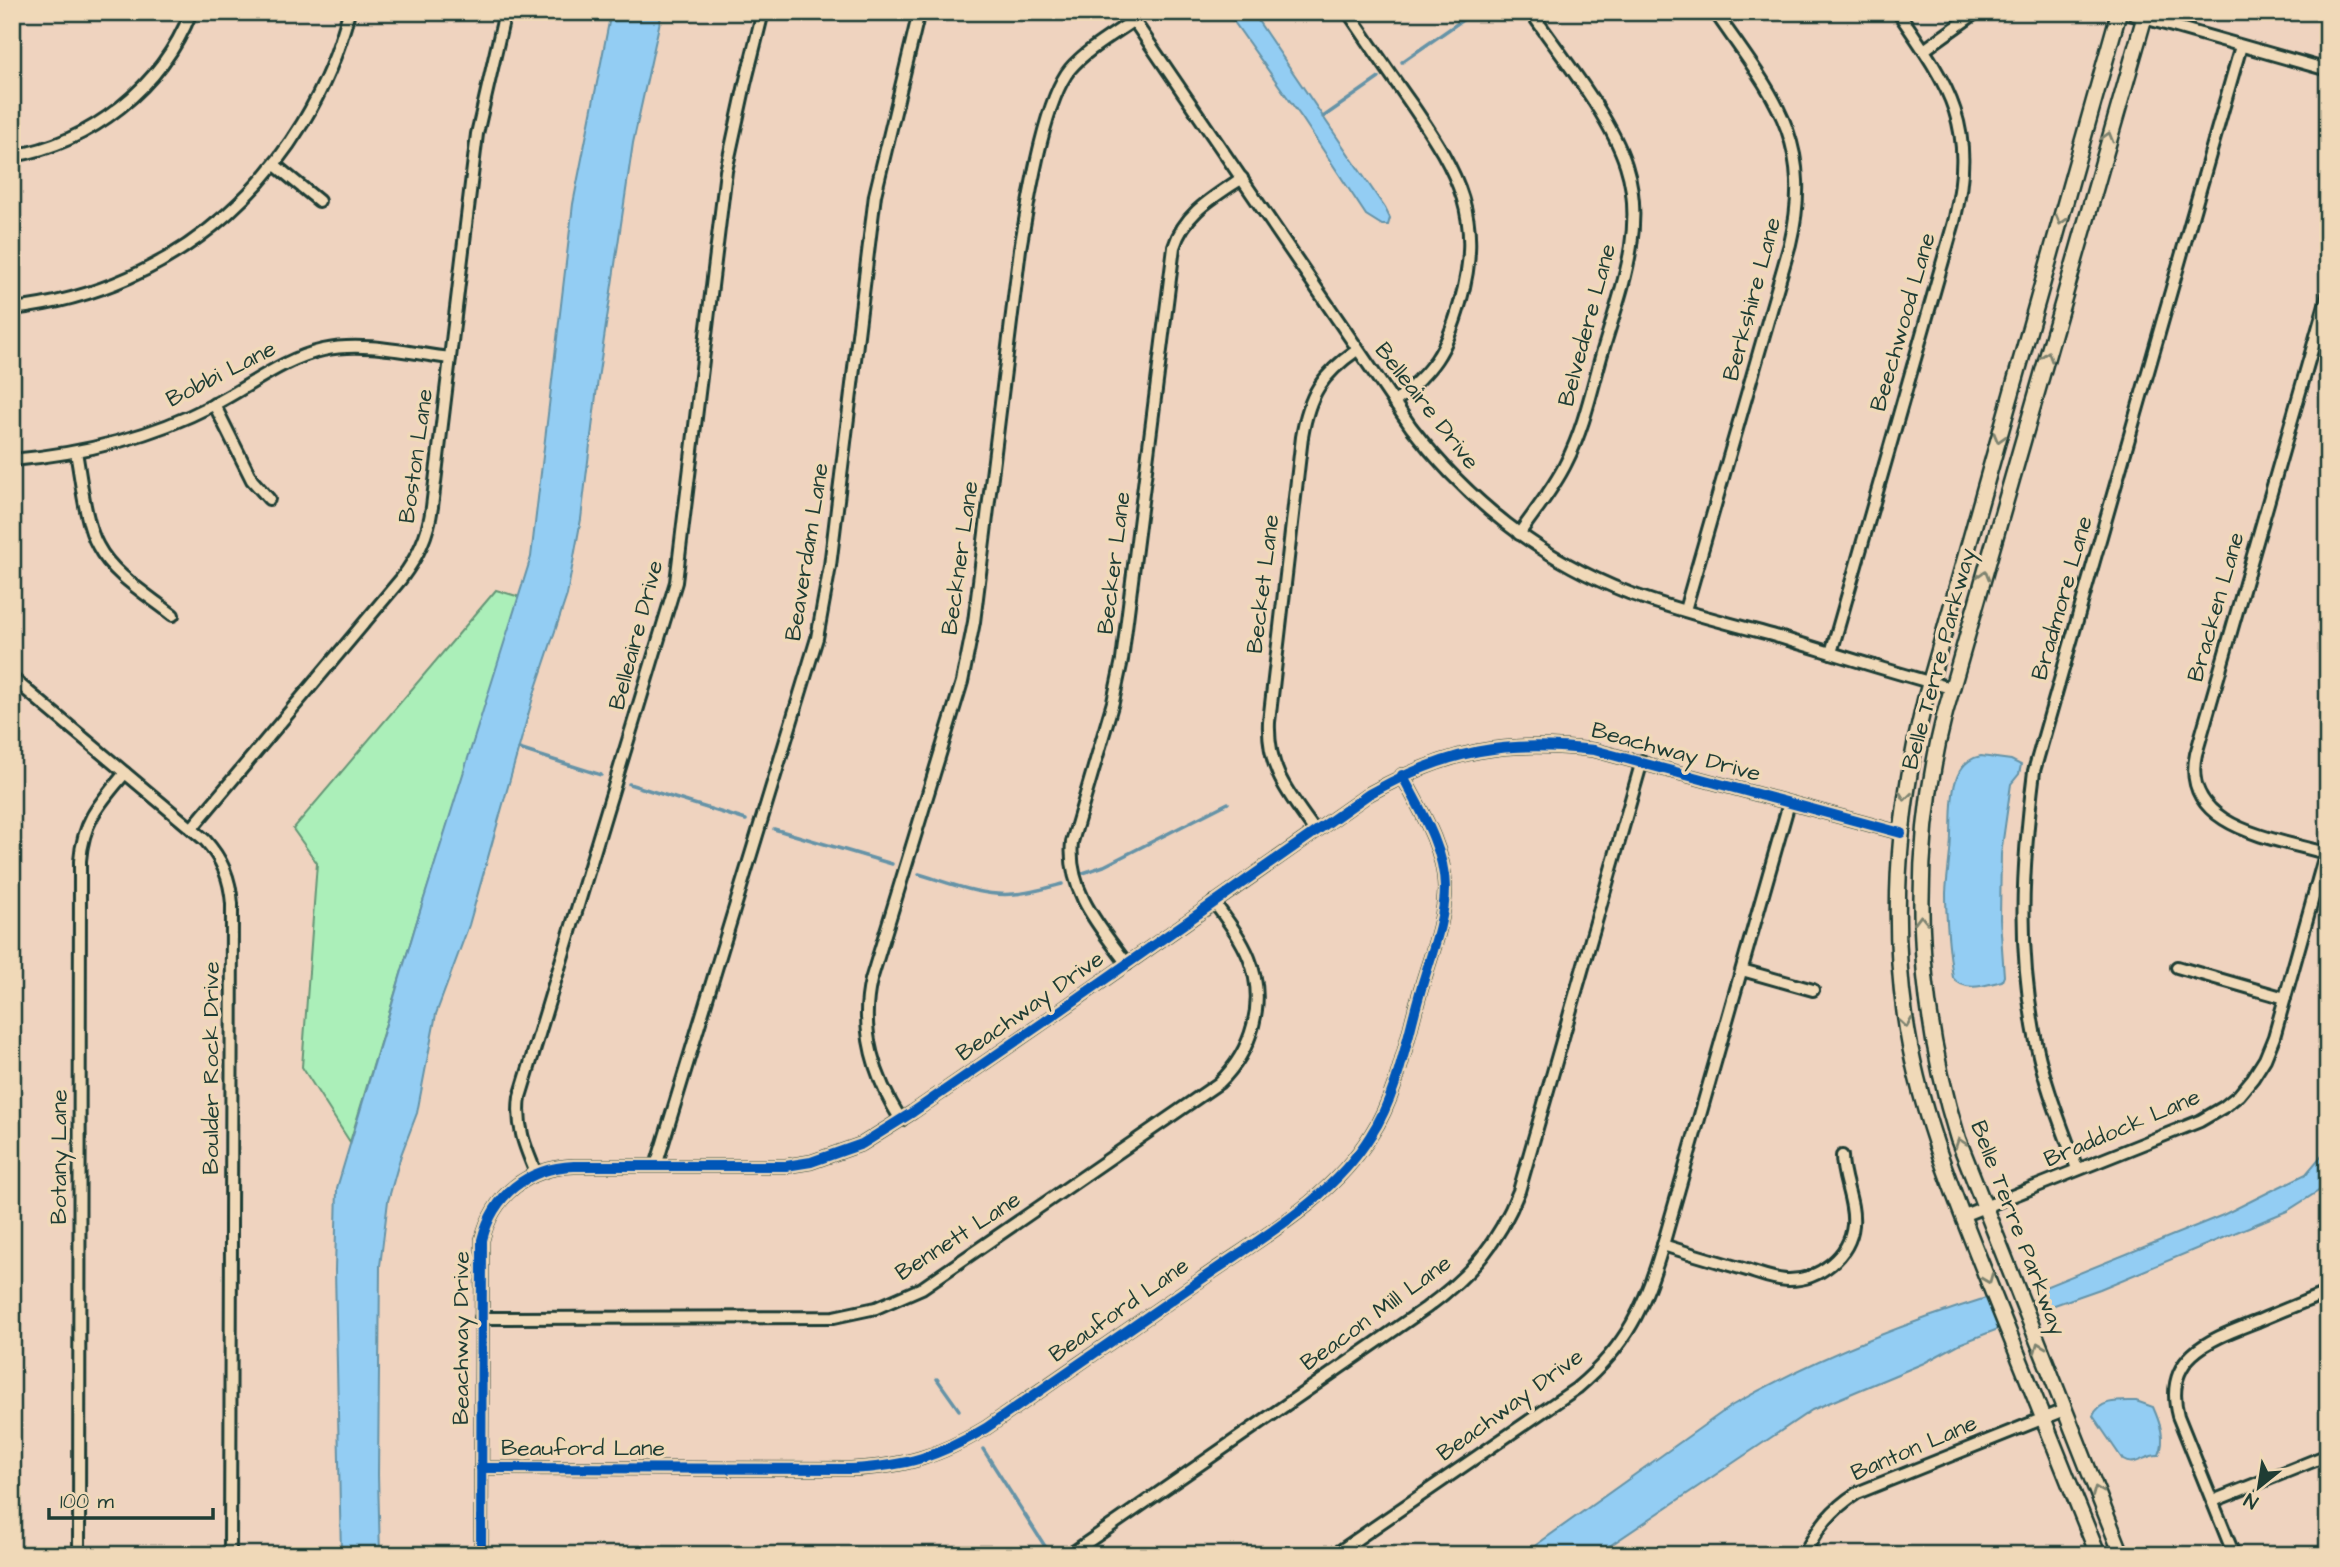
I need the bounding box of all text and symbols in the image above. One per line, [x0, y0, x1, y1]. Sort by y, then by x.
one-way arrow [2100, 132, 2115, 144]
one-way arrow [2055, 213, 2070, 225]
street label: Berkshire Lane [1715, 214, 1789, 384]
street label: Beechwood Lane [1862, 229, 1944, 415]
street label: Belvedere Lane [1550, 240, 1624, 410]
street label: Bobbi Lane [161, 333, 281, 415]
street label: Belleaire Drive [1367, 336, 1487, 476]
one-way arrow [2038, 351, 2053, 363]
street label: Boston Lane [391, 387, 441, 525]
one-way arrow [1993, 432, 2008, 444]
street label: Beaverdam Lane [777, 461, 837, 643]
street label: Beckner Lane [933, 479, 987, 637]
street label: Becker Lane [1089, 490, 1139, 636]
street label: Bradmore Lane [2023, 512, 2101, 684]
street label: Becket Lane [1239, 513, 1287, 655]
street label: Bracken Lane [2179, 528, 2253, 686]
street label: Belle Terre Parkway [1894, 545, 1985, 773]
street label: Belleaire Drive [601, 557, 671, 713]
one-way arrow [1975, 569, 1990, 581]
street label: Beachway Drive [1588, 714, 1764, 791]
one-way arrow [1898, 791, 1913, 802]
one-way arrow [1913, 914, 1928, 925]
street label: Beachway Drive [950, 943, 1111, 1070]
street label: Boulder Rock Drive [195, 961, 227, 1175]
one-way arrow [1898, 1017, 1913, 1029]
street label: Braddock Lane [2039, 1081, 2205, 1175]
street label: Botany Lane [43, 1089, 76, 1225]
street label: Belle Terre Parkway [1961, 1116, 2074, 1341]
one-way arrow [1954, 1138, 1968, 1150]
street label: Bennett Lane [889, 1183, 1027, 1289]
street label: Beacon Mill Lane [1294, 1247, 1458, 1379]
street label: Beauford Lane [1043, 1250, 1195, 1370]
street label: Beachway Drive [445, 1251, 478, 1425]
one-way arrow [1979, 1273, 1993, 1285]
street label: Beachway Drive [1430, 1341, 1590, 1470]
one-way arrow [2034, 1341, 2048, 1353]
street label: Banton Lane [1846, 1407, 1982, 1489]
street label: Beauford Lane [501, 1432, 665, 1464]
north arrow [2224, 1452, 2294, 1522]
scale bar [49, 1476, 214, 1520]
one-way arrow [2091, 1486, 2105, 1498]
text: N [2239, 1486, 2263, 1515]
text: 100 m [60, 1487, 115, 1516]

